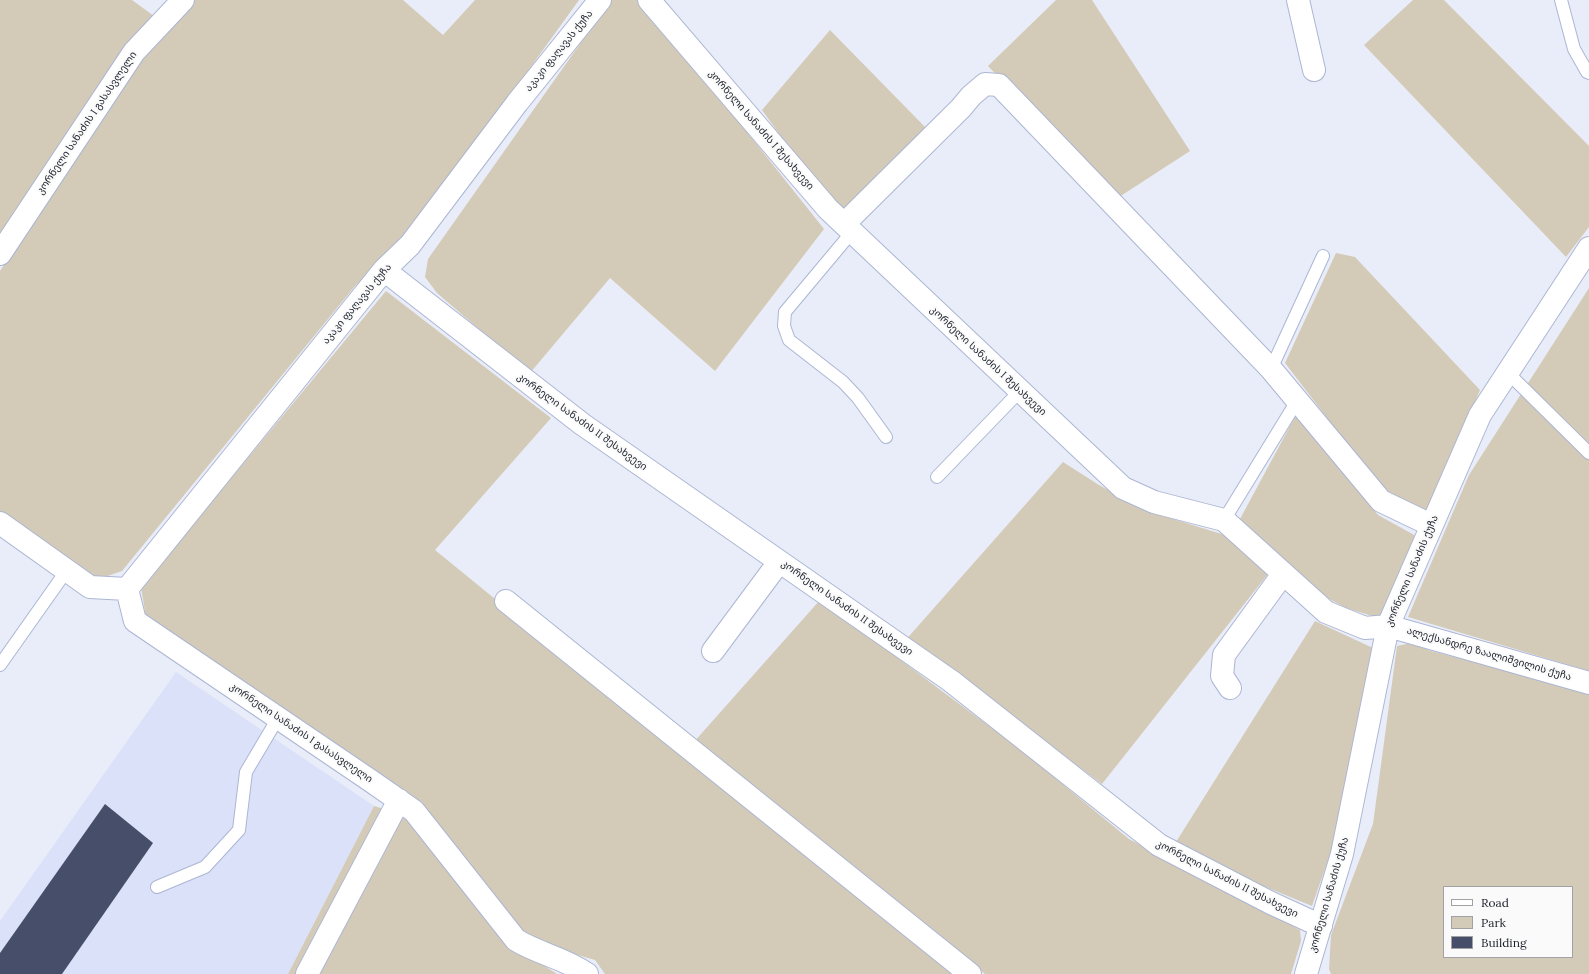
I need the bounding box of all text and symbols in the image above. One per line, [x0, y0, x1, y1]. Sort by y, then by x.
street label: აკაკი ფაღავას ქუჩა [523, 8, 595, 94]
street label: კორნელი სანაძის I გასასვლელი [34, 49, 140, 197]
street label: კორნელი სანაძის I შესახვევი [706, 68, 816, 192]
street label: აკაკი ფაღავას ქუჩა [320, 261, 394, 347]
street label: კორნელი სანაძის I შესახვევი [927, 304, 1049, 418]
street label: კორნელი სანაძის II შესახვევი [515, 371, 649, 473]
street label: კორნელი სანაძის ქუჩა [1383, 514, 1441, 628]
street label: კორნელი სანაძის II შესახვევი [779, 558, 915, 658]
street label: ალექსანდრე ზაალიშვილის ქუჩა [1405, 625, 1573, 683]
street label: კორნელი სანაძის I გასასვლელი [227, 680, 375, 786]
street label: კორნელი სანაძის ქუჩა [1307, 836, 1351, 954]
street label: კორნელი სანაძის II შესახვევი [1154, 838, 1300, 920]
legend [1443, 886, 1573, 958]
text: Road [1481, 895, 1509, 910]
text: Park [1481, 915, 1506, 930]
text: Building [1481, 935, 1527, 950]

